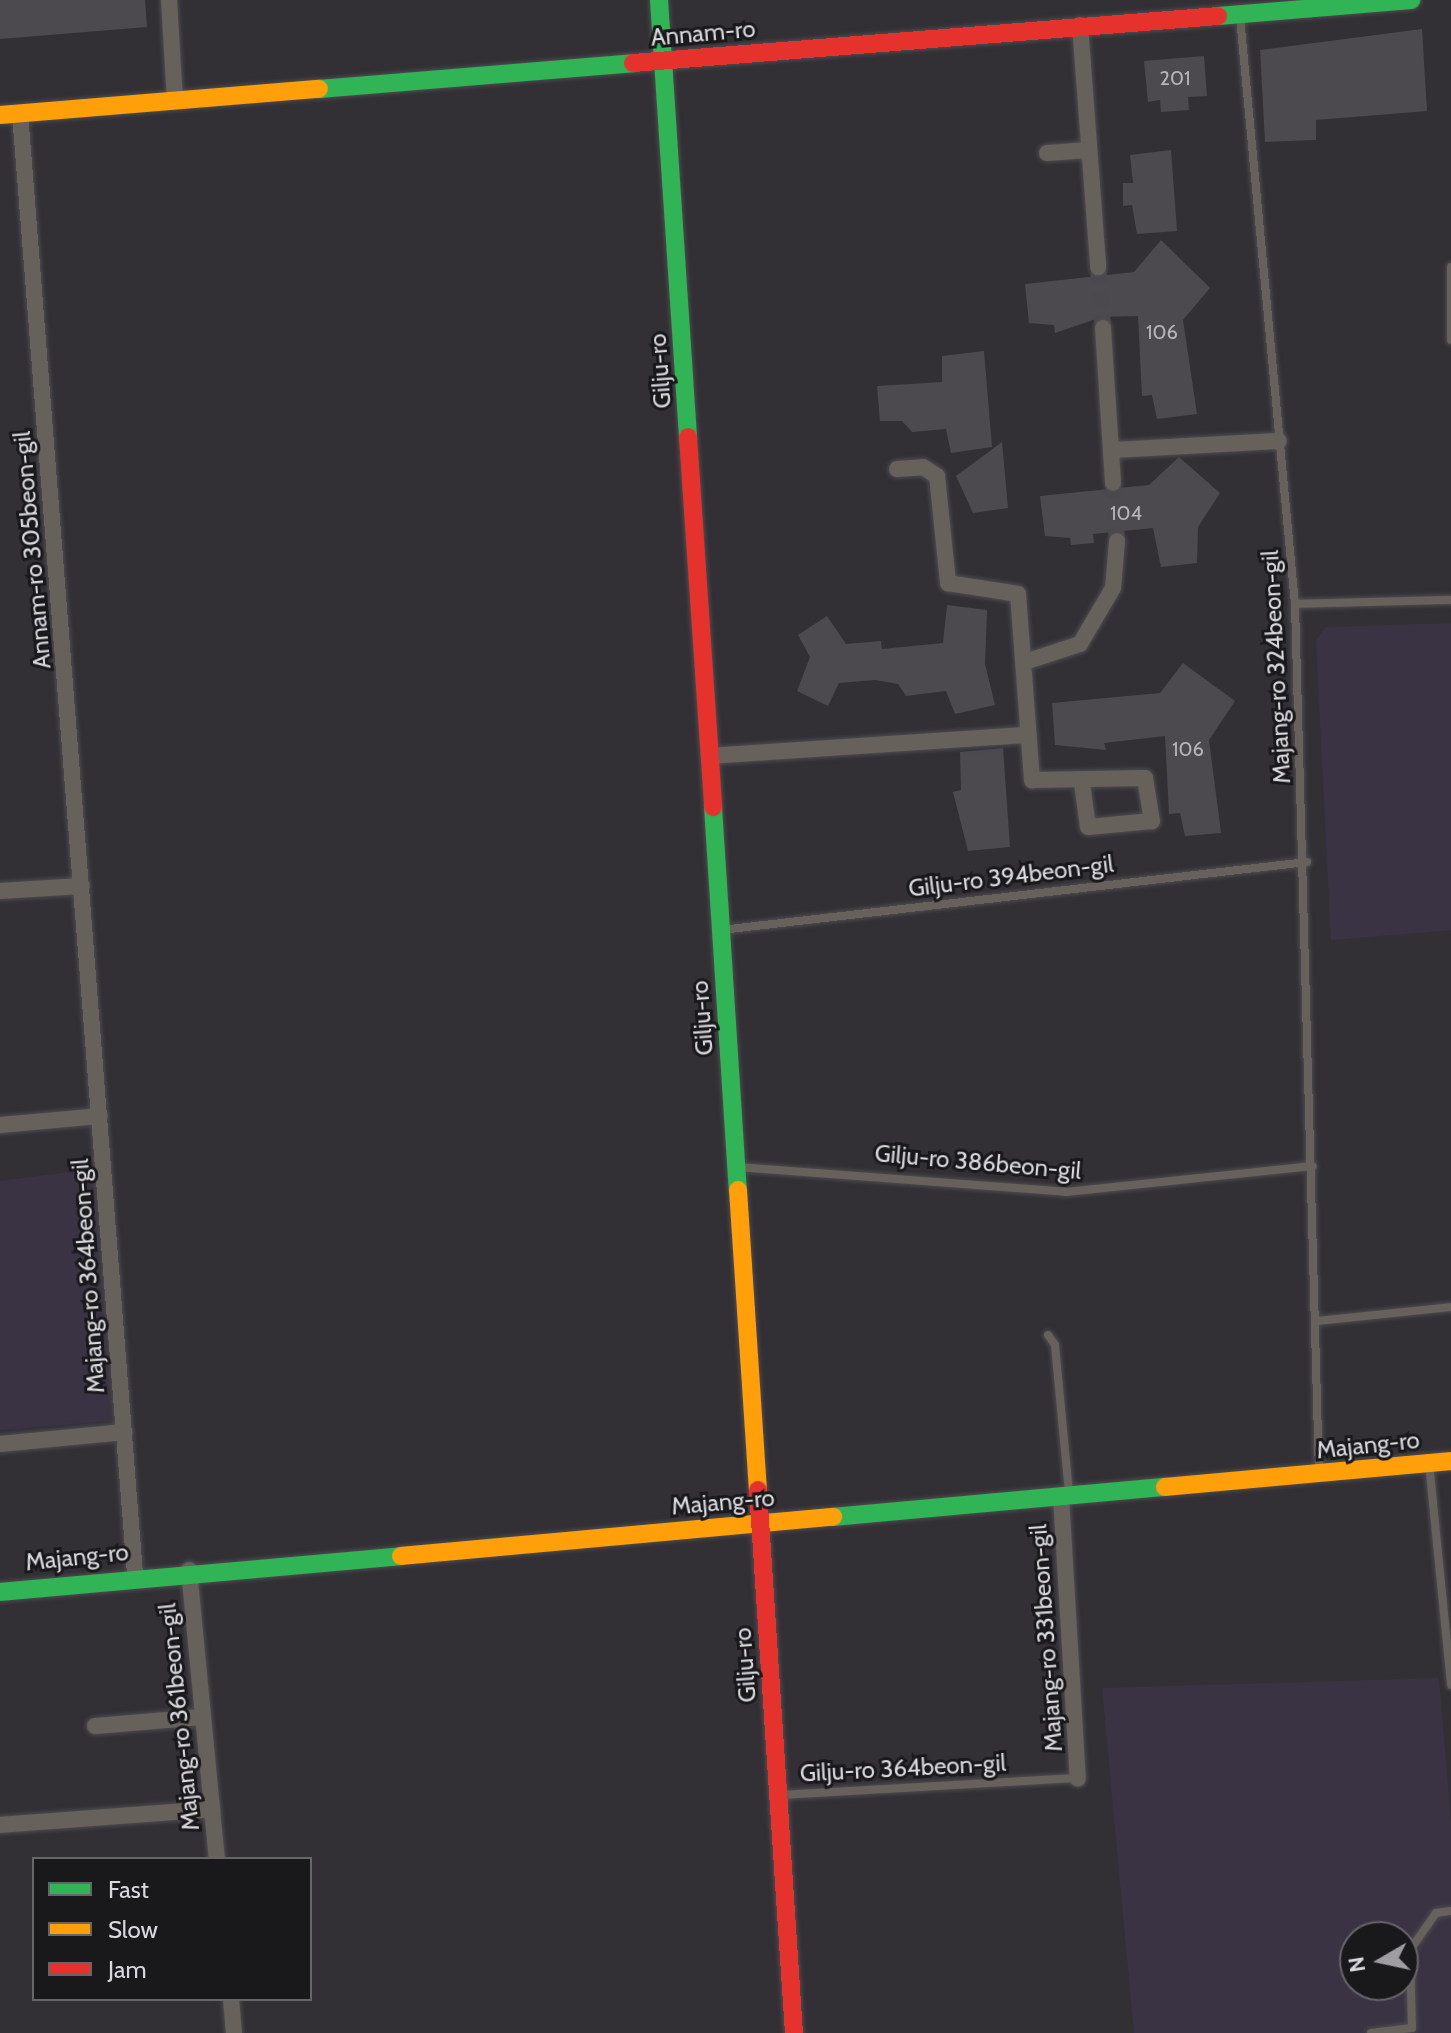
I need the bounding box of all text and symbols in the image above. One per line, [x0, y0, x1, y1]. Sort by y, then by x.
street label: Annam-ro [650, 14, 756, 52]
house number: 201 [1160, 66, 1190, 90]
house number: 106 [1146, 320, 1178, 344]
street label: Gilju-ro [643, 333, 677, 409]
street label: Annam-ro 305beon-gil [7, 430, 57, 670]
house number: 104 [1110, 501, 1142, 525]
street label: Majang-ro 324beon-gil [1255, 549, 1297, 785]
house number: 106 [1172, 737, 1204, 761]
street label: Gilju-ro 394beon-gil [907, 849, 1115, 903]
street label: Gilju-ro [685, 980, 719, 1056]
street label: Gilju-ro 386beon-gil [874, 1139, 1082, 1185]
street label: Majang-ro 364beon-gil [65, 1158, 111, 1394]
street label: Majang-ro [1315, 1425, 1421, 1465]
street label: Majang-ro [670, 1483, 776, 1521]
street label: Majang-ro 331beon-gil [1024, 1523, 1068, 1753]
street label: Majang-ro [24, 1537, 130, 1577]
street label: Majang-ro 361beon-gil [153, 1602, 205, 1832]
street label: Gilju-ro [728, 1627, 762, 1703]
street label: Gilju-ro 364beon-gil [799, 1748, 1007, 1788]
legend [32, 1857, 312, 2001]
text: Fast [108, 1875, 149, 1904]
text: Slow [108, 1915, 158, 1944]
north arrow [1339, 1921, 1419, 2001]
text: Jam [108, 1955, 146, 1984]
text: N [1342, 1955, 1371, 1974]

